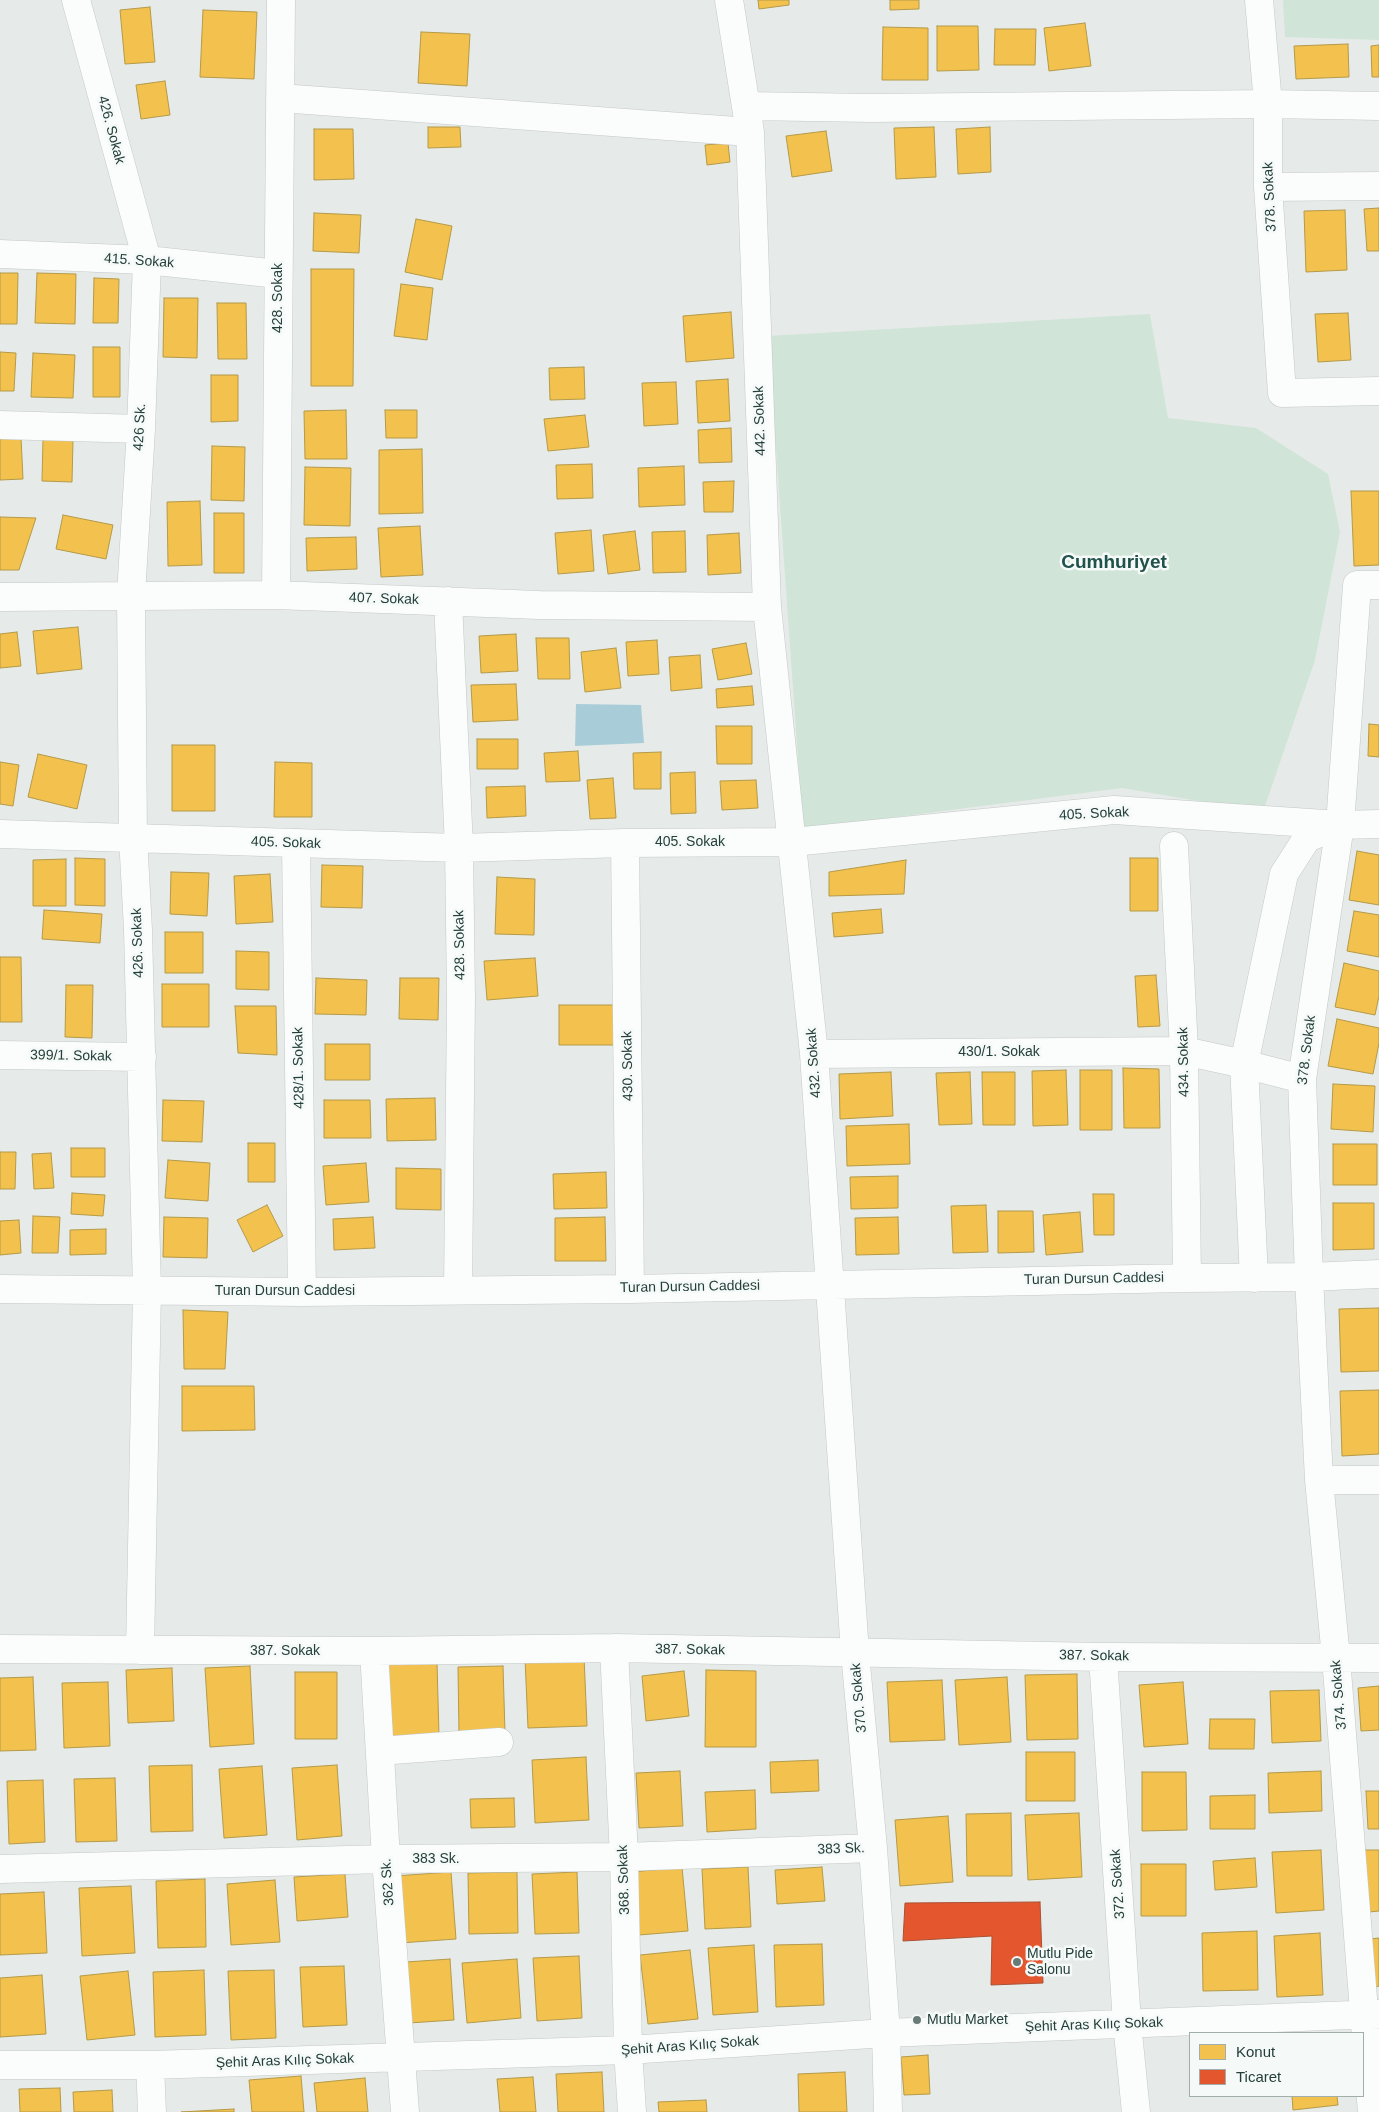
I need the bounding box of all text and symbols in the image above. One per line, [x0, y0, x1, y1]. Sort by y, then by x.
street label: 426. Sokak [94, 94, 128, 166]
street label: 378. Sokak [1260, 162, 1280, 232]
street label: 415. Sokak [103, 250, 175, 272]
street label: 428. Sokak [270, 263, 286, 333]
street label: 442. Sokak [750, 386, 770, 456]
street label: 426 Sk. [130, 403, 150, 451]
district label: Cumhuriyet [1061, 552, 1167, 574]
street label: 407. Sokak [349, 589, 419, 609]
street label: 405. Sokak [1059, 804, 1129, 824]
street label: 405. Sokak [251, 833, 321, 853]
street label: 405. Sokak [655, 834, 725, 850]
street label: 426. Sokak [128, 908, 148, 978]
street label: 428. Sokak [451, 910, 469, 980]
street label: 378. Sokak [1294, 1014, 1320, 1086]
street label: 428/1. Sokak [290, 1027, 308, 1109]
street label: 432. Sokak [803, 1027, 825, 1099]
street label: 434. Sokak [1175, 1027, 1193, 1097]
street label: 430. Sokak [619, 1031, 637, 1101]
street label: 430/1. Sokak [958, 1044, 1040, 1060]
street label: 399/1. Sokak [30, 1047, 112, 1065]
street label: Turan Dursun Caddesi [1024, 1269, 1164, 1289]
street label: Turan Dursun Caddesi [620, 1277, 760, 1297]
street label: Turan Dursun Caddesi [215, 1283, 355, 1299]
street label: 387. Sokak [655, 1641, 725, 1659]
street label: 387. Sokak [250, 1643, 320, 1659]
street label: 387. Sokak [1059, 1647, 1129, 1665]
street label: 374. Sokak [1328, 1659, 1350, 1731]
street label: 370. Sokak [848, 1662, 870, 1734]
street label: 383 Sk. [817, 1840, 865, 1858]
street label: 368. Sokak [614, 1845, 634, 1915]
street label: 372. Sokak [1107, 1848, 1129, 1920]
street label: 383 Sk. [412, 1851, 460, 1867]
street label: 362 Sk. [378, 1858, 398, 1906]
place label: Mutlu Pide Salonu [1027, 1946, 1093, 1978]
marker: Mutlu Pide Salonu [1011, 1956, 1023, 1968]
place label: Mutlu Market [927, 2012, 1008, 2028]
marker: Mutlu Market [911, 2014, 923, 2026]
street label: Şehit Aras Kılıç Sokak [1024, 2014, 1164, 2036]
legend [1189, 2032, 1364, 2097]
street label: Şehit Aras Kılıç Sokak [620, 2033, 760, 2059]
text: Konut [1236, 2043, 1275, 2060]
street label: Şehit Aras Kılıç Sokak [215, 2050, 355, 2072]
text: Ticaret [1236, 2068, 1281, 2085]

